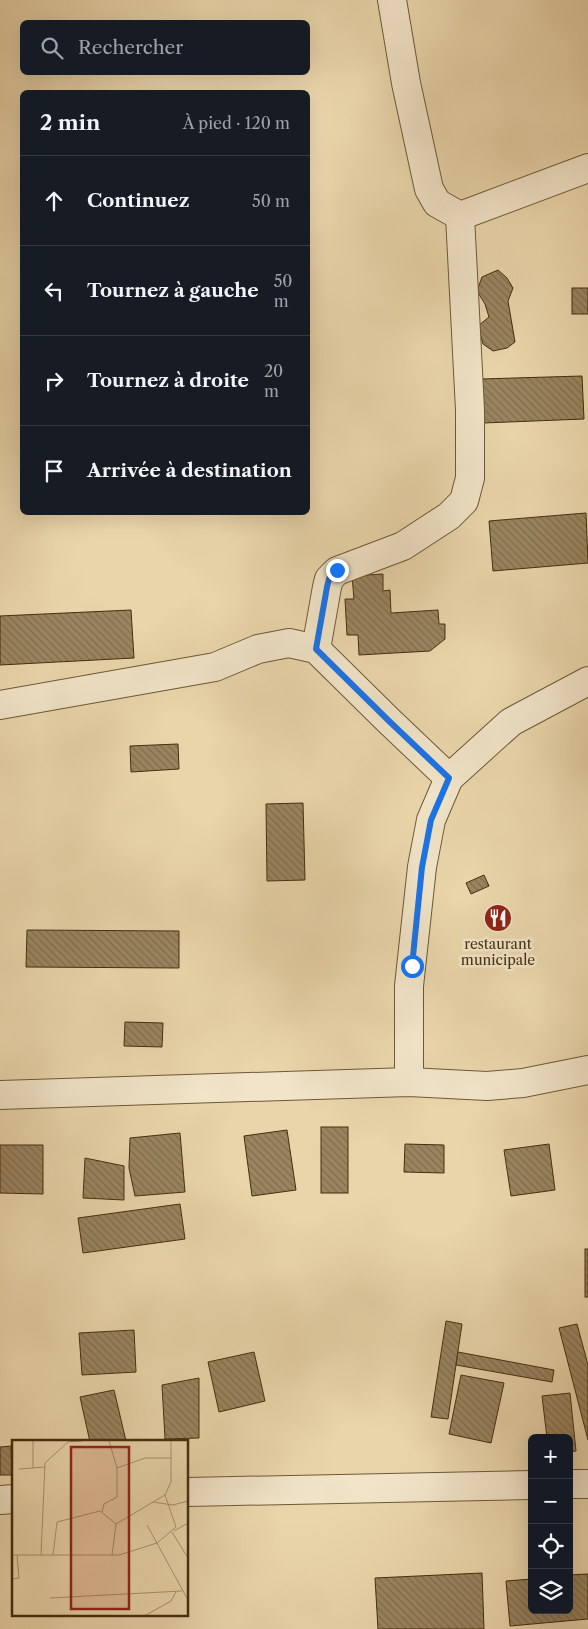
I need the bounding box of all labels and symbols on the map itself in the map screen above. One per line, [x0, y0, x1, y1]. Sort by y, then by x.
route end [326, 559, 349, 582]
restaurant icon: restaurant municipale [483, 903, 513, 933]
place label: restaurant municipale [461, 935, 535, 969]
route start [401, 955, 424, 978]
inset map [12, 1440, 189, 1616]

